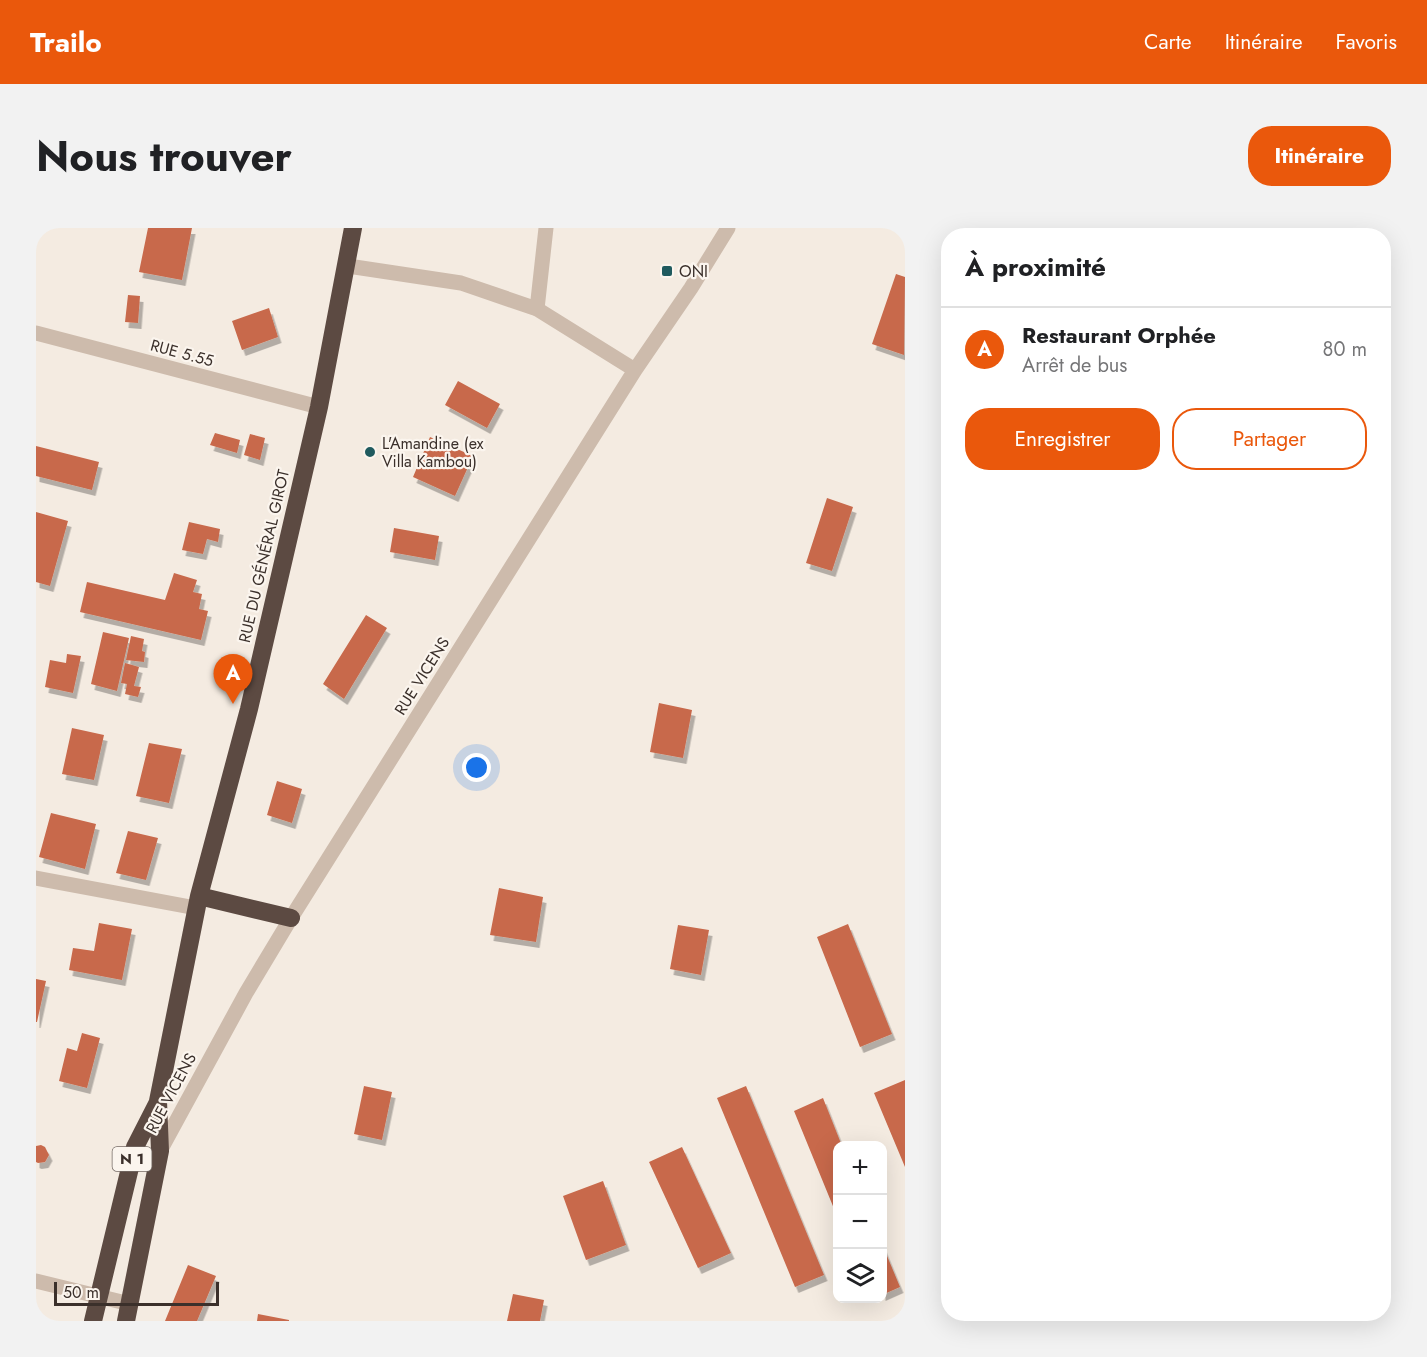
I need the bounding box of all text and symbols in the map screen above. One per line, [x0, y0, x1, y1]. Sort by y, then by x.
text: Trailo [30, 22, 102, 63]
text: Carte [1144, 27, 1192, 57]
text: Itinéraire [1225, 27, 1303, 57]
text: Favoris [1336, 27, 1397, 57]
text: Nous trouver [36, 126, 292, 187]
button: Itinéraire [1248, 126, 1391, 186]
text: À proximité [965, 248, 1106, 286]
place label: ONI [679, 260, 708, 283]
marker: ONI [660, 264, 674, 278]
text: Restaurant Orphée [1022, 319, 1216, 351]
street label: RUE 5.55 [148, 334, 216, 372]
text: A [977, 335, 992, 364]
text: 80 m [1322, 335, 1367, 364]
text: Arrêt de bus [1022, 351, 1127, 380]
button: Enregistrer [965, 408, 1160, 470]
button: Partager [1172, 408, 1367, 470]
place label: L'Amandine (ex Villa Kambou) [382, 432, 484, 473]
marker: L'Amandine (ex Villa Kambou) [363, 445, 377, 459]
street label: RUE DU GÉNÉRAL GIROT [233, 467, 295, 645]
street label: RUE VICENS [389, 632, 455, 719]
pin: A [214, 654, 252, 704]
your location [462, 753, 491, 782]
street label: RUE VICENS [140, 1049, 202, 1137]
map controls [833, 1141, 887, 1303]
button: + [833, 1141, 887, 1195]
road number: N 1 [112, 1147, 152, 1171]
button: − [833, 1195, 887, 1249]
button: layers [833, 1249, 887, 1303]
scale bar [54, 1279, 219, 1306]
text: 50 m [63, 1281, 99, 1304]

